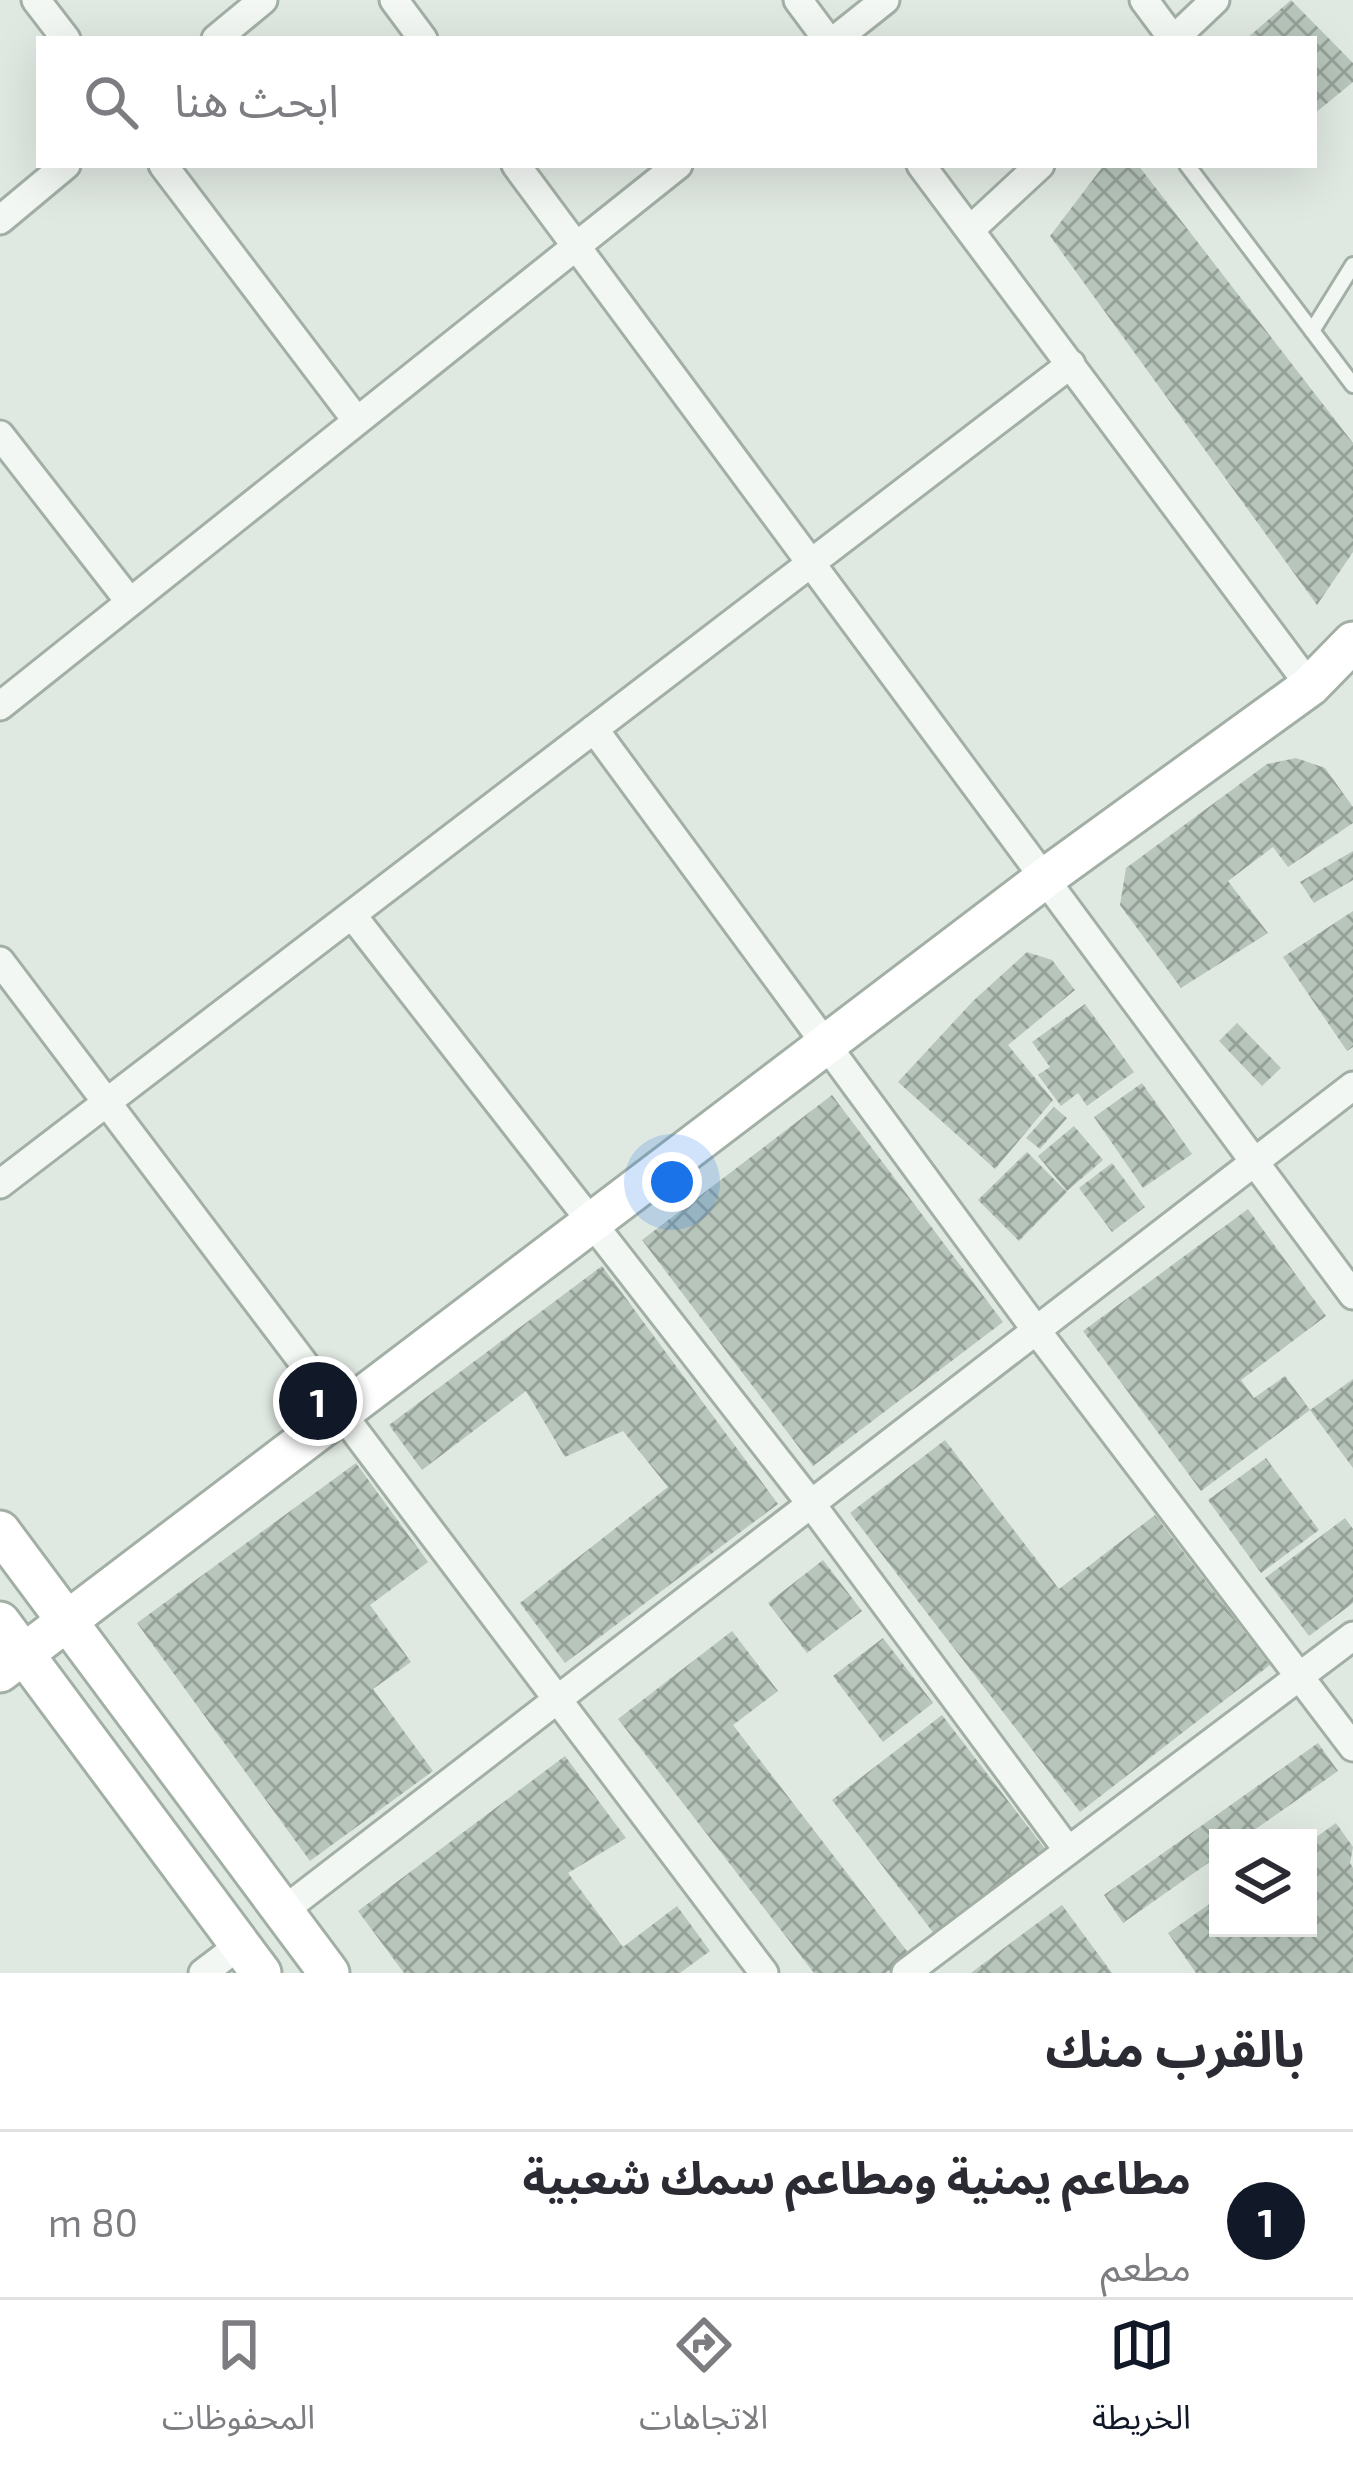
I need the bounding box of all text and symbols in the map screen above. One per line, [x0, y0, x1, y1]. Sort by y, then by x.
search box [36, 36, 1317, 168]
icon: search [78, 69, 144, 135]
text: ابحث هنا [174, 72, 339, 126]
your location [642, 1152, 702, 1212]
pin: 1 [279, 1356, 357, 1446]
map controls [1209, 1829, 1317, 1937]
button: layers [1209, 1829, 1317, 1937]
text: بالقرب منك [1045, 2016, 1305, 2077]
text: مطاعم يمنية ومطاعم سمك شعبية [523, 2149, 1191, 2203]
text: 80 m [48, 2198, 138, 2245]
text: 1 [1258, 2198, 1274, 2245]
text: مطعم [1101, 2242, 1191, 2289]
tab: المحفوظات [162, 2312, 315, 2453]
tab: الاتجاهات [639, 2312, 768, 2453]
tab: الخريطة [1092, 2312, 1191, 2453]

